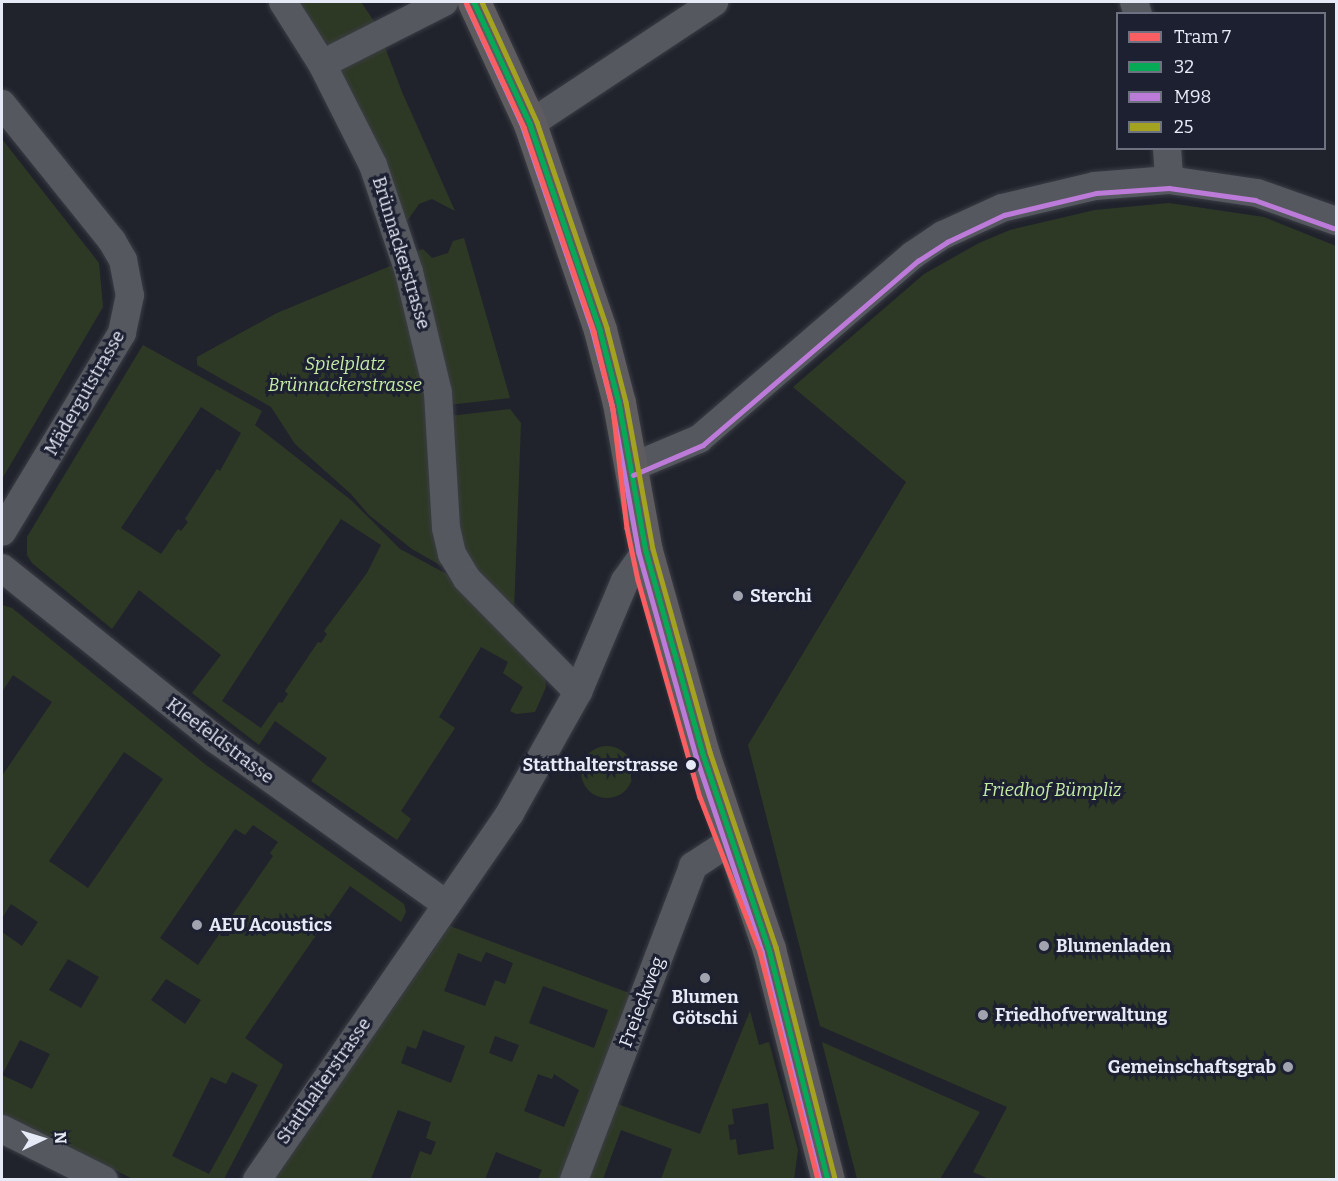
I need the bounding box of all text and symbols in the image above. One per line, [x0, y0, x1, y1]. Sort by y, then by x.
legend [1116, 12, 1326, 150]
text: Tram 7 [1174, 26, 1231, 48]
text: 32 [1174, 56, 1194, 78]
text: M98 [1174, 86, 1211, 108]
text: 25 [1174, 116, 1193, 138]
street label: Brünnackerstrasse [368, 174, 434, 332]
street label: Mädergutstrasse [40, 327, 130, 459]
park label: Spielplatz Brünnackerstrasse [268, 354, 422, 397]
place label: Sterchi [750, 585, 812, 607]
marker: Sterchi [731, 589, 745, 603]
street label: Kleefeldstrasse [162, 694, 278, 788]
place label: Statthalterstrasse [522, 754, 678, 776]
marker: Statthalterstrasse [682, 756, 700, 774]
park label: Friedhof Bümpliz [982, 779, 1122, 801]
place label: AEU Acoustics [209, 914, 332, 936]
marker: AEU Acoustics [190, 918, 204, 932]
place label: Blumenladen [1056, 935, 1171, 957]
marker: Blumenladen [1037, 939, 1051, 953]
street label: Freieckweg [615, 954, 669, 1050]
marker: Blumen Götschi [698, 971, 712, 985]
place label: Blumen Götschi [671, 987, 739, 1030]
place label: Friedhofverwaltung [995, 1004, 1167, 1026]
marker: Friedhofverwaltung [976, 1008, 990, 1022]
street label: Statthalterstrasse [272, 1014, 376, 1148]
place label: Gemeinschaftsgrab [1108, 1056, 1276, 1078]
marker: Gemeinschaftsgrab [1281, 1060, 1295, 1074]
north arrow [12, 1109, 72, 1169]
text: N [51, 1131, 70, 1145]

